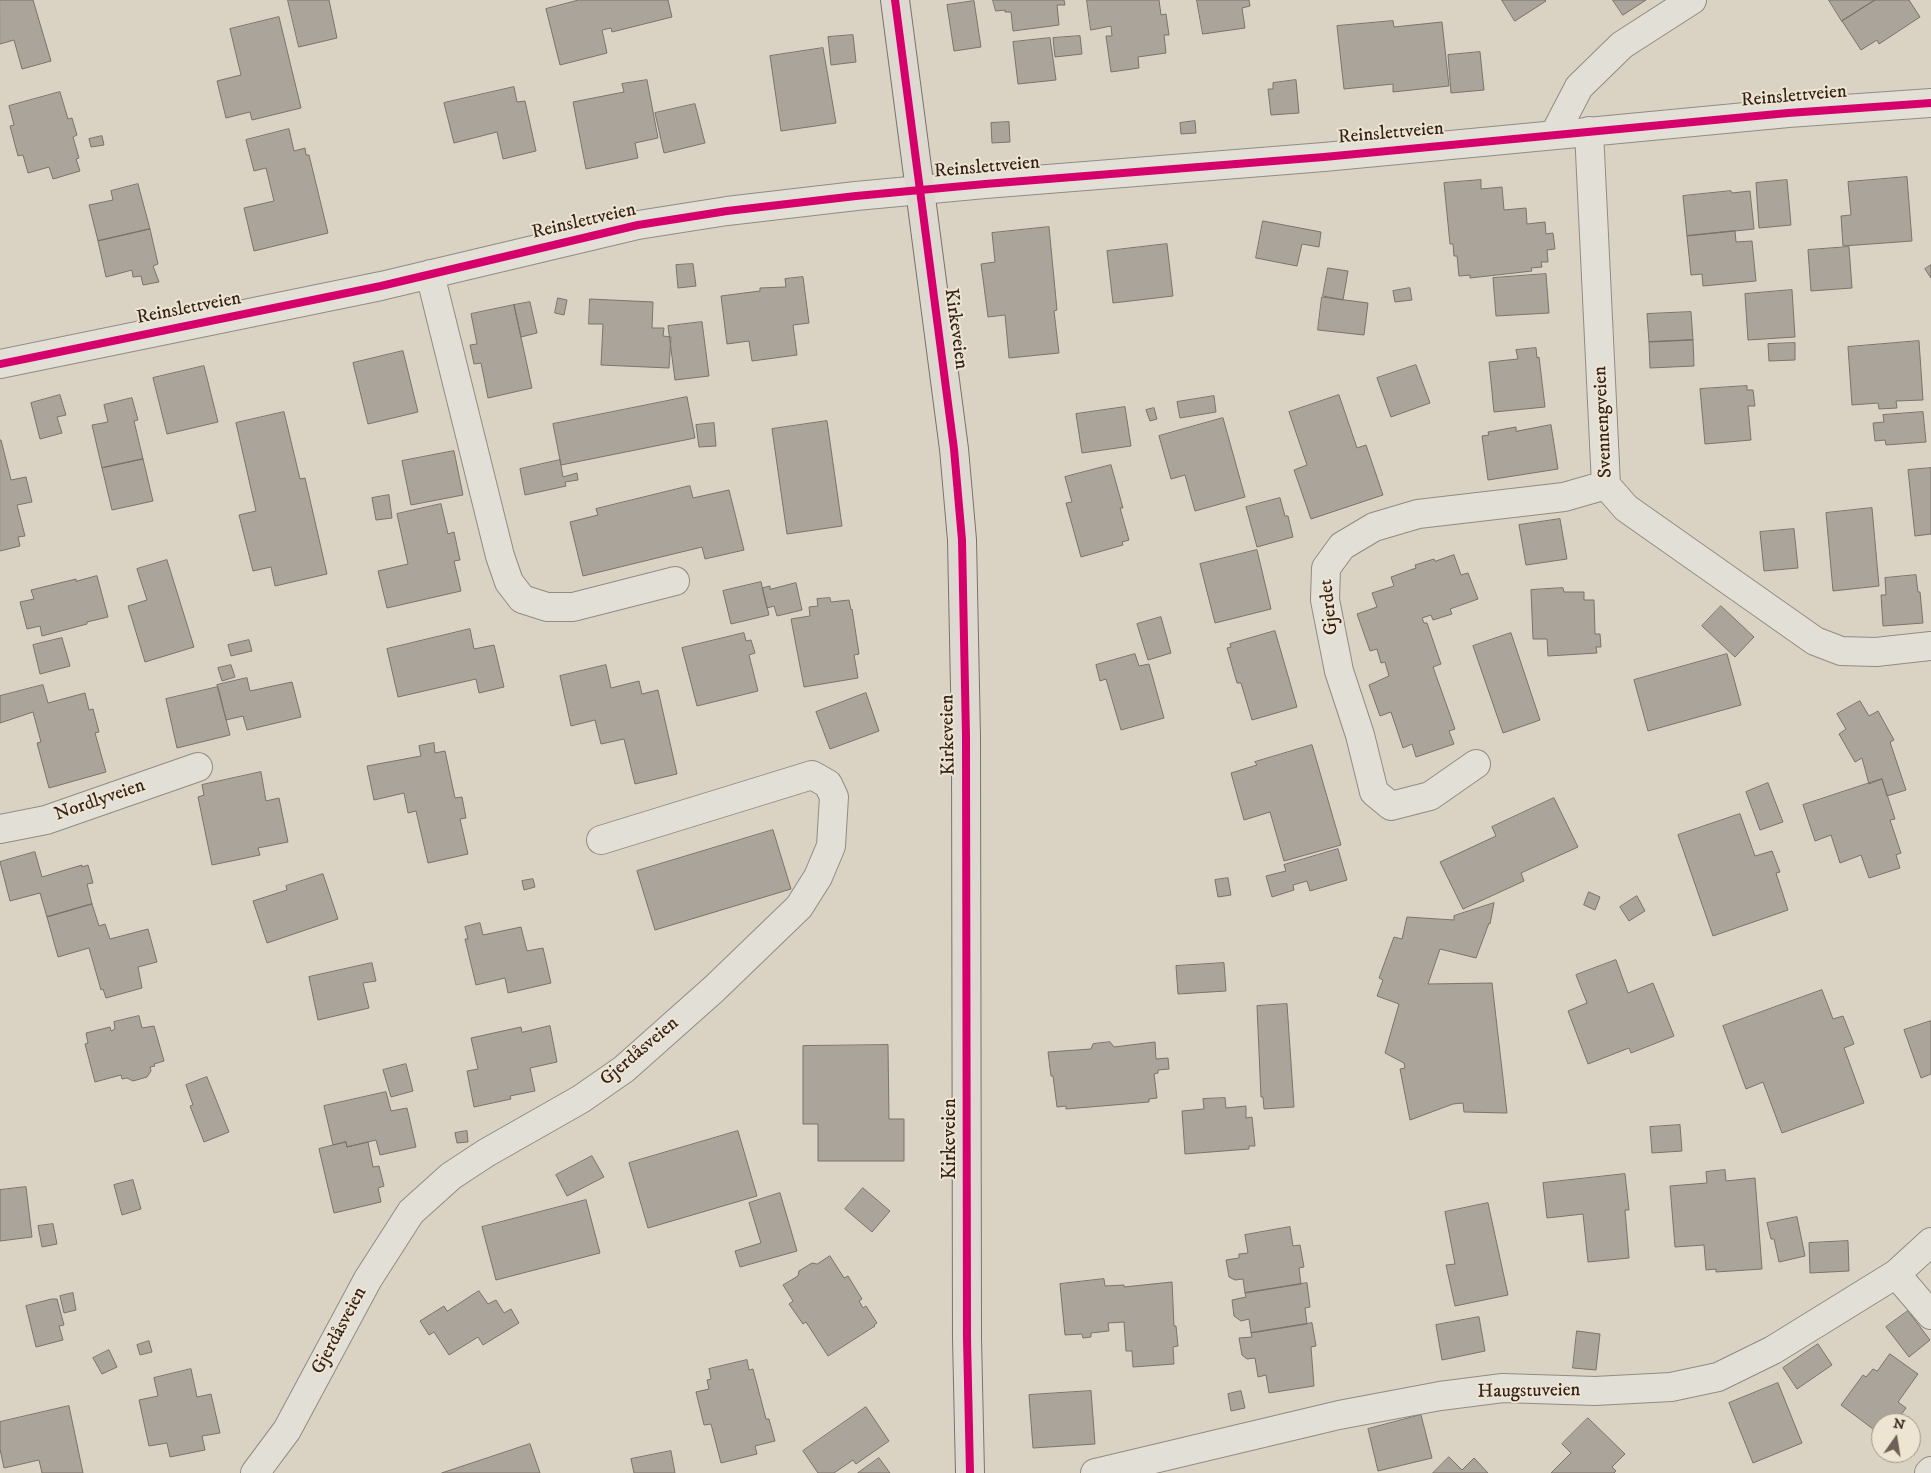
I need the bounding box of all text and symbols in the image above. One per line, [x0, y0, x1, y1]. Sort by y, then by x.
street label: Reinslettveien [1740, 81, 1848, 113]
street label: Reinslettveien [1337, 118, 1445, 150]
street label: Reinslettveien [933, 152, 1041, 184]
street label: Reinslettveien [530, 199, 638, 245]
street label: Kirkeveien [938, 287, 972, 371]
street label: Reinslettveien [135, 288, 243, 330]
street label: Svennengveien [1590, 365, 1618, 479]
street label: Gjerdet [1316, 578, 1344, 636]
street label: Kirkeveien [937, 694, 961, 776]
street label: Nordlyveien [52, 775, 148, 827]
street label: Gjerdåsveien [596, 1013, 684, 1091]
street label: Kirkeveien [940, 1098, 962, 1180]
street label: Gjerdåsveien [308, 1283, 372, 1379]
street label: Haugstuveien [1477, 1380, 1581, 1404]
north arrow [1871, 1413, 1921, 1463]
text: N [1892, 1414, 1907, 1434]

